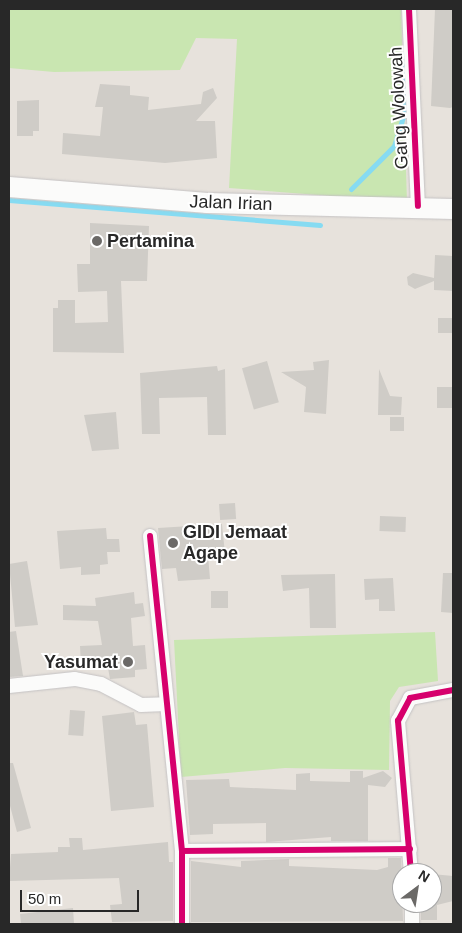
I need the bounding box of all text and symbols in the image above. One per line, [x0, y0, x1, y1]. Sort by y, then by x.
street label: Gang Wolowah [385, 46, 413, 170]
street label: Jalan Irian [189, 191, 273, 215]
place label: Pertamina [107, 230, 194, 252]
marker: Pertamina [91, 235, 103, 247]
place label: GIDI Jemaat Agape [183, 522, 287, 564]
marker: GIDI Jemaat Agape [167, 537, 179, 549]
place label: Yasumat [44, 651, 118, 673]
marker: Yasumat [122, 656, 134, 668]
north arrow [392, 863, 442, 913]
text: N [416, 867, 433, 885]
scale bar [22, 880, 141, 912]
text: 50 m [28, 890, 61, 907]

